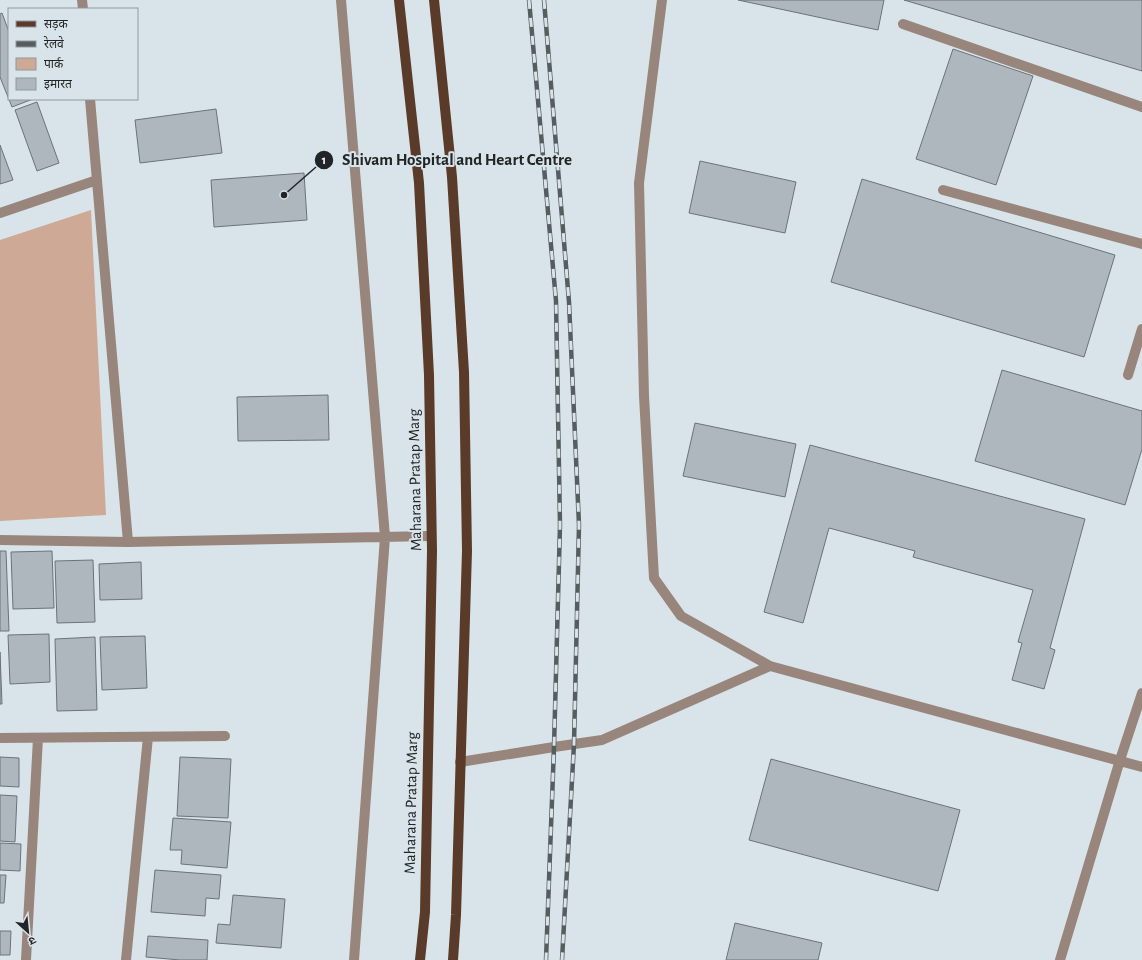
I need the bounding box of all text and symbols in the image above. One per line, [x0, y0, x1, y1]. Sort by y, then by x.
legend [8, 8, 138, 100]
text: सड़क [44, 18, 69, 31]
text: रेलवे [44, 36, 64, 50]
text: पार्क [44, 57, 64, 70]
text: इमारत [44, 78, 73, 91]
callout: Shivam Hospital and Heart Centre [314, 145, 580, 174]
text: Shivam Hospital and Heart Centre [342, 151, 572, 168]
text: 1 [322, 154, 326, 166]
street label: Maharana Pratap Marg [406, 408, 424, 551]
street label: Maharana Pratap Marg [402, 731, 420, 874]
north arrow [8, 912, 48, 952]
text: उ [26, 934, 38, 947]

